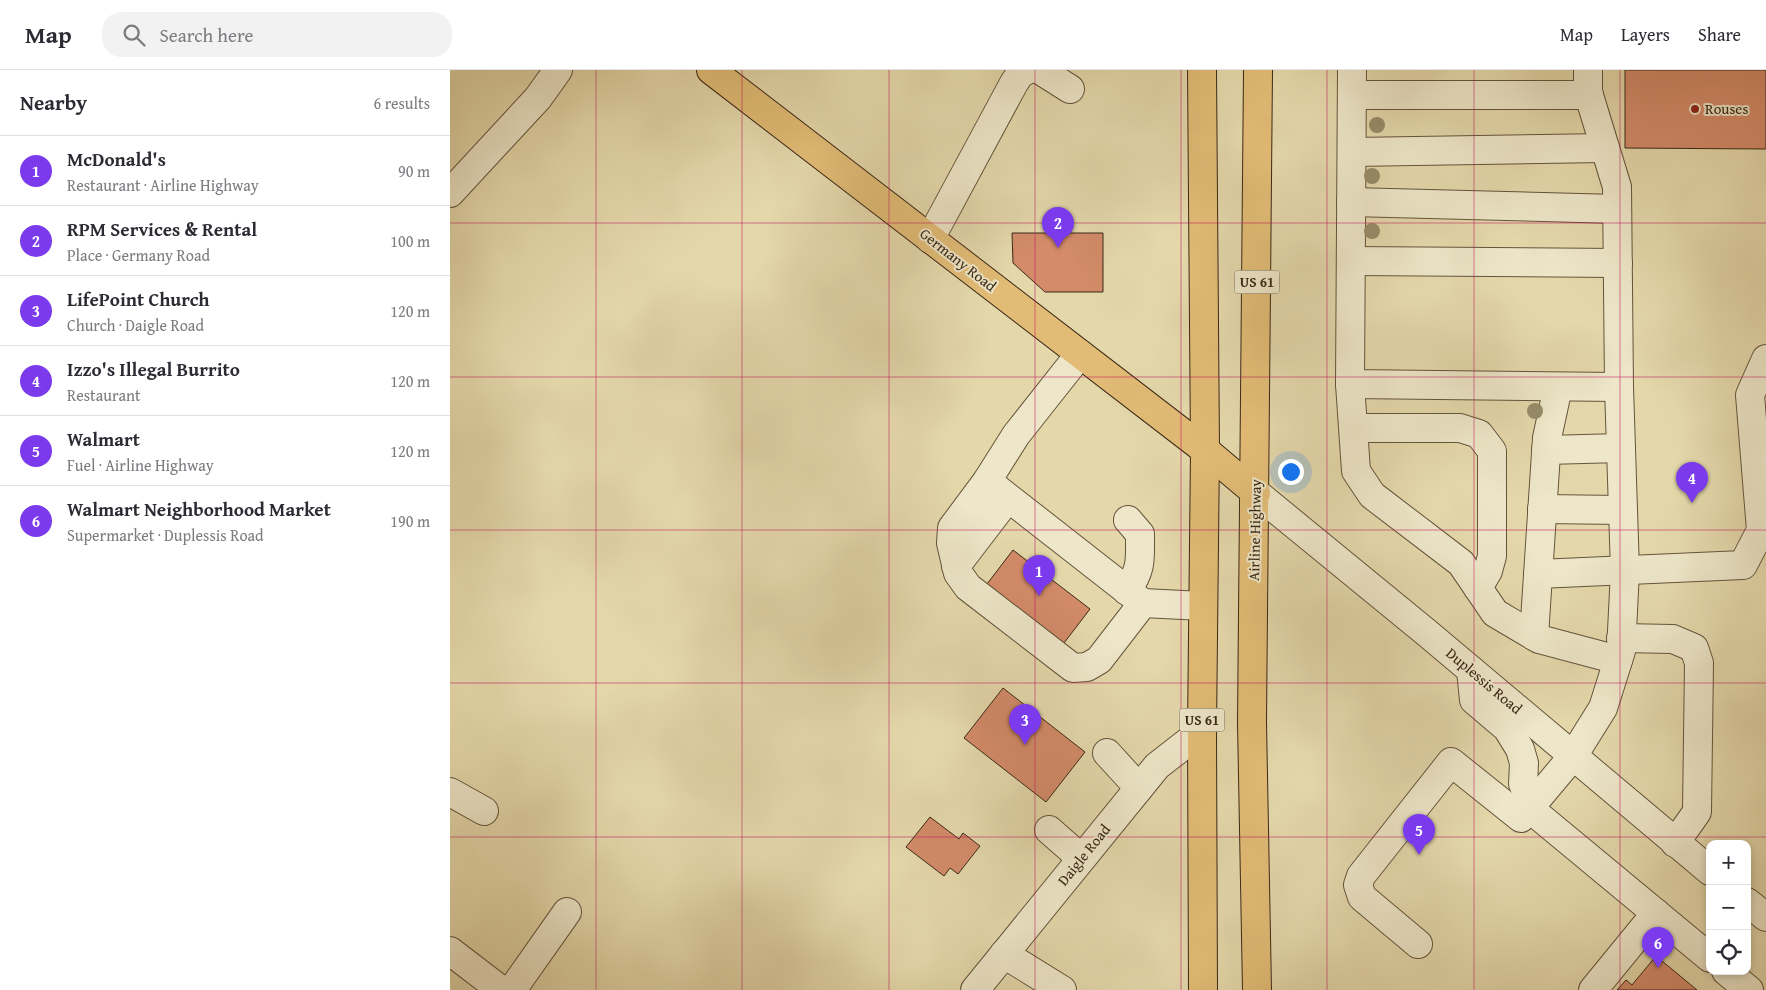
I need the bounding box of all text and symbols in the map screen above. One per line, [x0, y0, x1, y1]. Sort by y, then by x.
search box [102, 12, 452, 57]
text: Map [25, 17, 72, 52]
icon: search [120, 21, 148, 49]
text: Search here [160, 21, 253, 49]
text: Map [1560, 21, 1593, 48]
text: Layers [1621, 21, 1670, 48]
text: Share [1698, 21, 1741, 48]
text: Nearby [20, 87, 87, 118]
text: 6 results [373, 91, 430, 115]
place label: Rouses [1705, 98, 1748, 119]
marker: Rouses [1689, 103, 1701, 115]
text: McDonald's [67, 145, 166, 173]
text: 1 [32, 159, 40, 183]
text: 90 m [398, 159, 430, 183]
text: Restaurant · Airline Highway [67, 173, 259, 197]
pin: 2 [1042, 207, 1074, 248]
text: RPM Services & Rental [67, 215, 257, 243]
street label: Germany Road [916, 223, 1001, 296]
text: 2 [32, 229, 40, 253]
text: 100 m [390, 229, 430, 253]
text: Place · Germany Road [67, 243, 210, 267]
road number: US 61 [1234, 270, 1280, 293]
text: LifePoint Church [67, 285, 209, 313]
text: 3 [32, 299, 40, 323]
text: 120 m [390, 299, 430, 323]
text: Church · Daigle Road [67, 313, 204, 337]
text: Izzo's Illegal Burrito [67, 355, 240, 383]
text: 4 [32, 369, 40, 393]
text: 120 m [390, 369, 430, 393]
text: Restaurant [67, 383, 141, 407]
text: Walmart [67, 425, 140, 453]
text: 5 [32, 439, 40, 463]
text: 120 m [390, 439, 430, 463]
text: Fuel · Airline Highway [67, 453, 214, 477]
your location [1278, 459, 1304, 485]
pin: 4 [1676, 462, 1708, 503]
street label: Airline Highway [1243, 478, 1266, 581]
text: Walmart Neighborhood Market [67, 495, 331, 523]
text: 6 [32, 509, 40, 533]
text: 190 m [390, 509, 430, 533]
text: Supermarket · Duplessis Road [67, 523, 264, 547]
pin: 1 [1023, 555, 1055, 596]
street label: Duplessis Road [1442, 643, 1527, 719]
pin: 3 [1009, 704, 1041, 745]
road number: US 61 [1180, 708, 1224, 732]
pin: 5 [1403, 814, 1435, 855]
street label: Daigle Road [1052, 819, 1115, 890]
map controls [1706, 840, 1751, 975]
button: + [1706, 840, 1751, 885]
button: − [1706, 885, 1751, 930]
pin: 6 [1642, 927, 1674, 968]
button: locate [1706, 930, 1751, 975]

